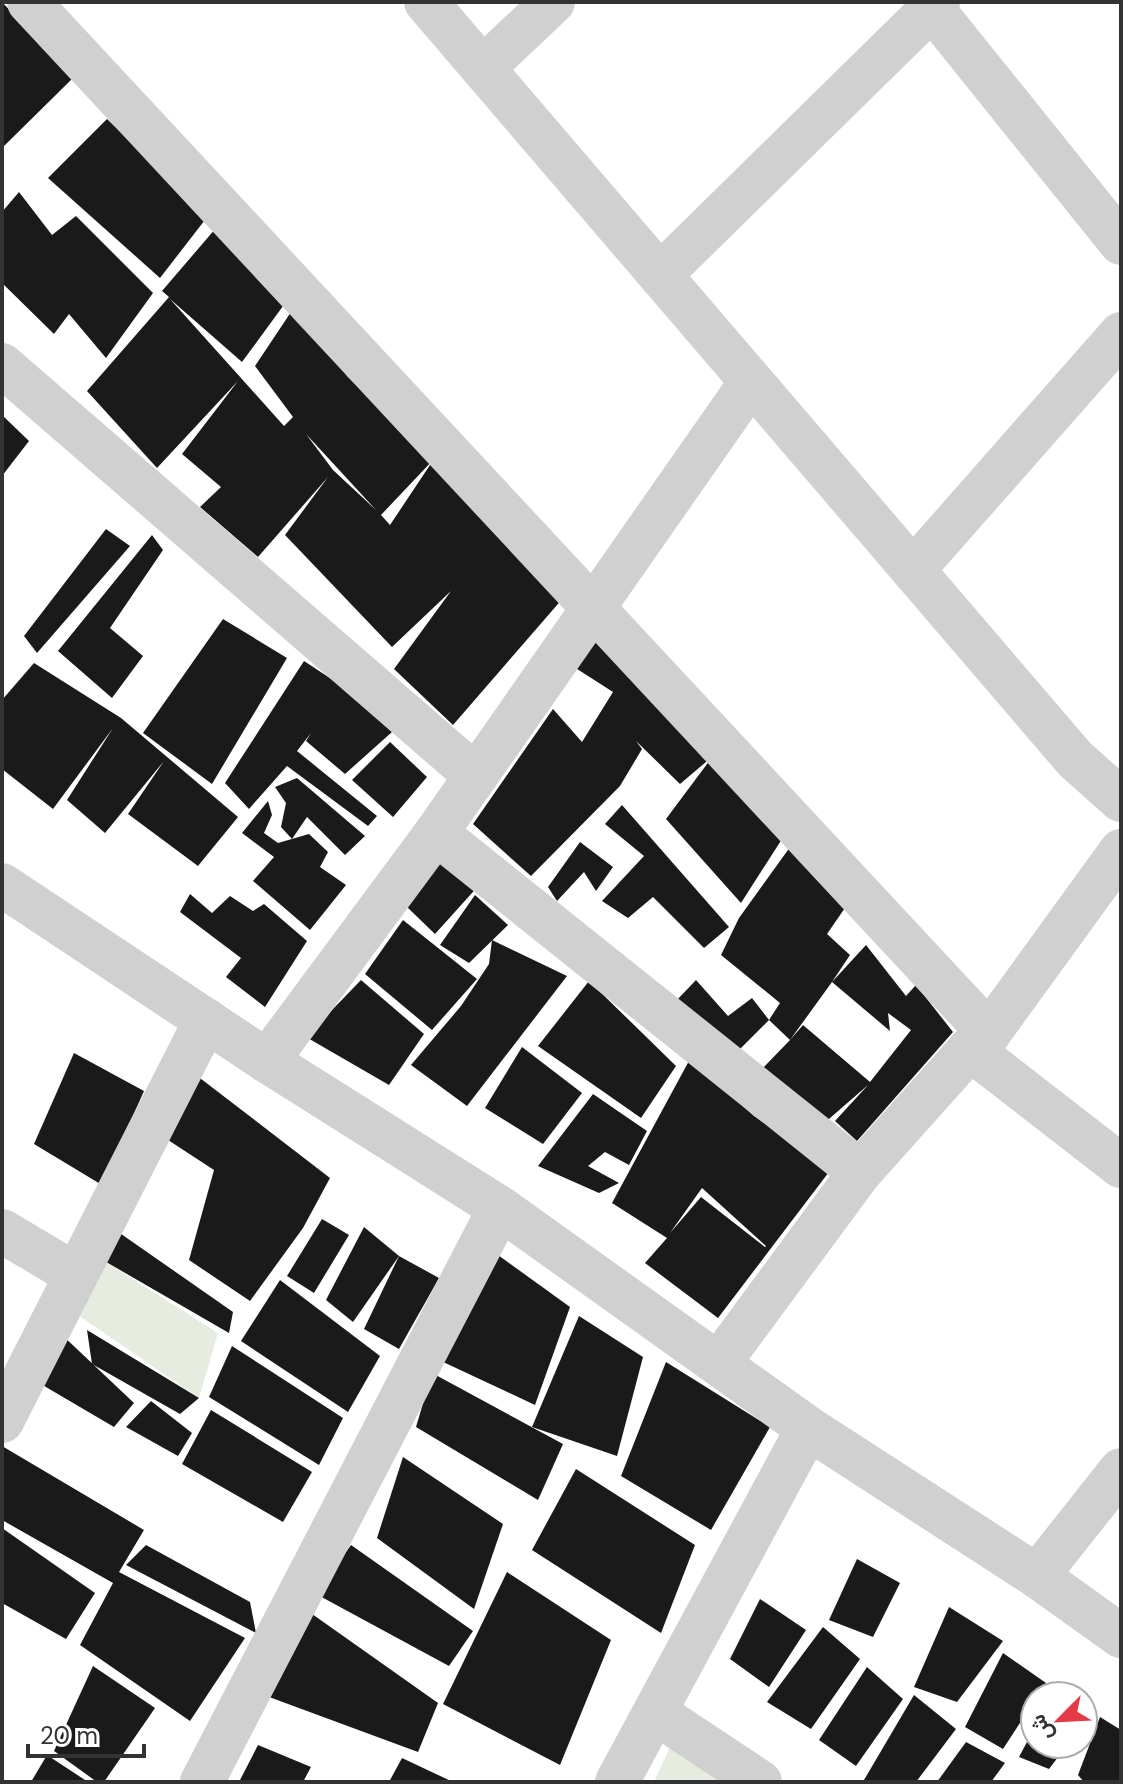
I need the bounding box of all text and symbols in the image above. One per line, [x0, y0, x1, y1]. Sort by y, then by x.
north arrow [1019, 1680, 1099, 1760]
scale bar [28, 1708, 144, 1758]
text: ش [1023, 1710, 1060, 1746]
text: 20 m [40, 1720, 98, 1751]

